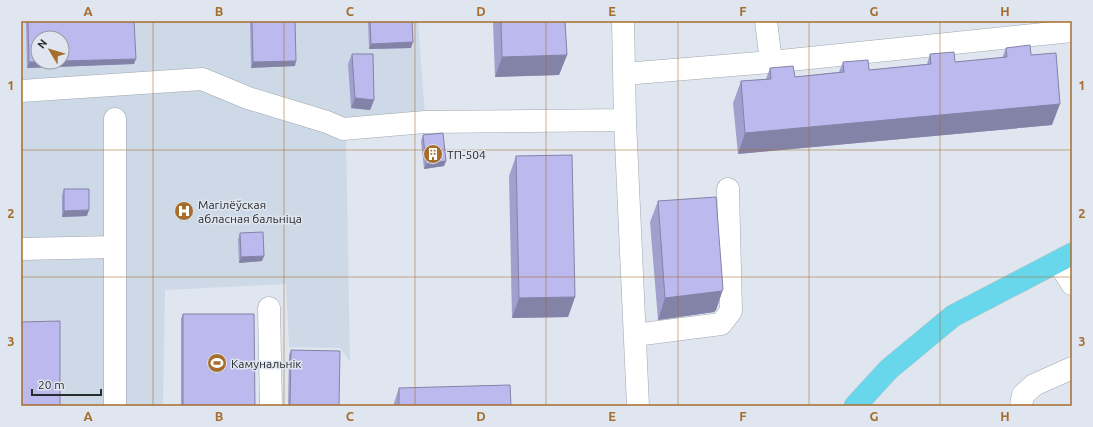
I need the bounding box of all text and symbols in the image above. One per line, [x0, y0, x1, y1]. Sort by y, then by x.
text: A [83, 4, 93, 18]
text: B [215, 4, 224, 18]
text: C [346, 4, 355, 18]
text: D [476, 4, 486, 18]
text: E [608, 4, 616, 18]
text: F [739, 4, 747, 18]
text: G [870, 4, 879, 18]
text: H [1000, 4, 1010, 18]
north arrow [30, 30, 70, 70]
text: N [35, 37, 49, 51]
text: 1 [7, 78, 15, 92]
text: 1 [1078, 78, 1086, 92]
building icon: ТП-504 [422, 143, 444, 165]
place label: ТП-504 [447, 148, 486, 161]
place label: Магілёўская абласная бальніца [198, 198, 302, 225]
hospital icon: Магілёўская абласная бальніца [173, 200, 195, 222]
text: 2 [7, 206, 15, 220]
text: 2 [1078, 206, 1086, 220]
text: 3 [7, 334, 15, 348]
text: 3 [1078, 334, 1086, 348]
sports icon: Камунальнік [206, 352, 228, 374]
place label: Камунальнік [231, 357, 302, 370]
scale bar [32, 371, 101, 397]
text: 20 m [38, 378, 65, 391]
text: A [83, 409, 93, 423]
text: B [215, 409, 224, 423]
text: C [346, 409, 355, 423]
text: D [476, 409, 486, 423]
text: E [608, 409, 616, 423]
text: F [739, 409, 747, 423]
text: G [870, 409, 879, 423]
text: H [1000, 409, 1010, 423]

